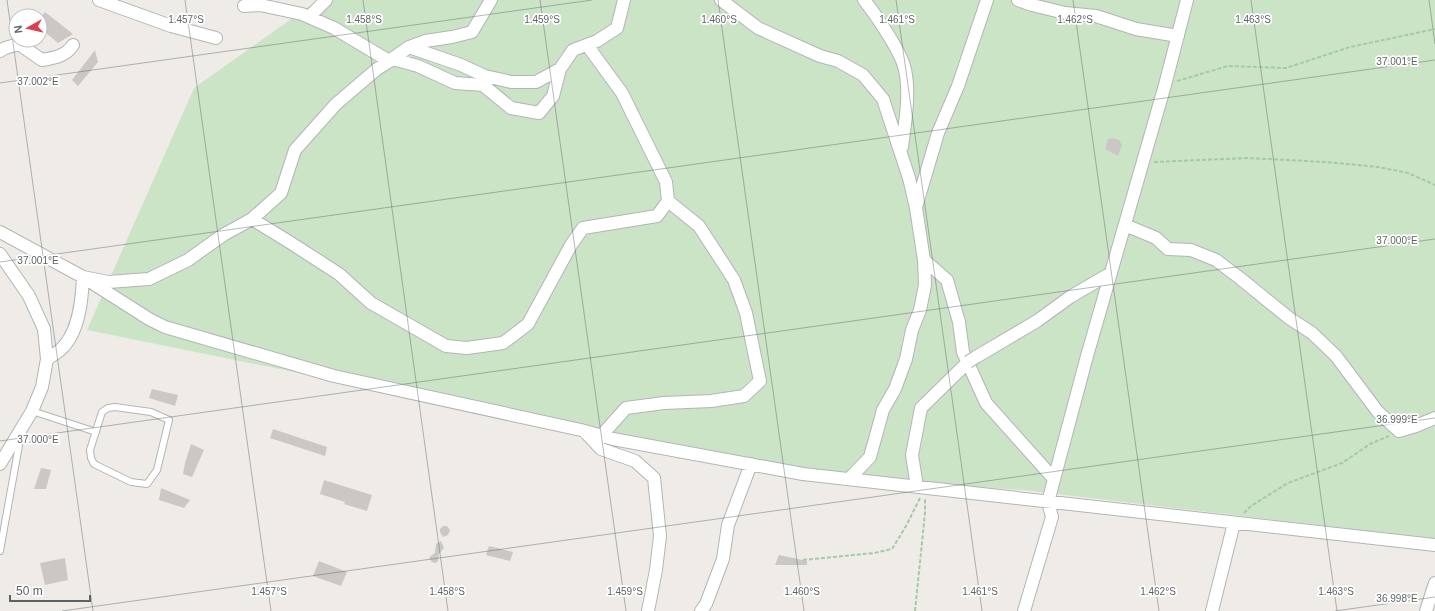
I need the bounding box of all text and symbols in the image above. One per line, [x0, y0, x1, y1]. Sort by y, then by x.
north arrow [8, 8, 48, 48]
text: 1.457°S [168, 14, 204, 25]
text: 1.458°S [346, 14, 382, 25]
text: 1.459°S [524, 14, 560, 25]
text: 1.460°S [701, 14, 737, 25]
text: 1.461°S [879, 14, 915, 25]
text: 1.462°S [1057, 14, 1093, 25]
text: 1.463°S [1235, 14, 1271, 25]
text: N [12, 25, 25, 34]
text: 37.001°E [1376, 56, 1418, 67]
text: 37.002°E [17, 76, 59, 87]
text: 37.000°E [1376, 235, 1418, 246]
text: 37.001°E [17, 255, 59, 266]
text: 36.999°E [1376, 414, 1418, 425]
text: 37.000°E [17, 434, 59, 445]
scale bar [10, 577, 90, 603]
text: 50 m [16, 584, 43, 598]
text: 1.457°S [251, 586, 287, 597]
text: 1.458°S [429, 586, 465, 597]
text: 1.459°S [607, 586, 643, 597]
text: 1.460°S [784, 586, 820, 597]
text: 1.461°S [962, 586, 998, 597]
text: 1.462°S [1140, 586, 1176, 597]
text: 1.463°S [1318, 586, 1354, 597]
text: 36.998°E [1376, 593, 1418, 604]

